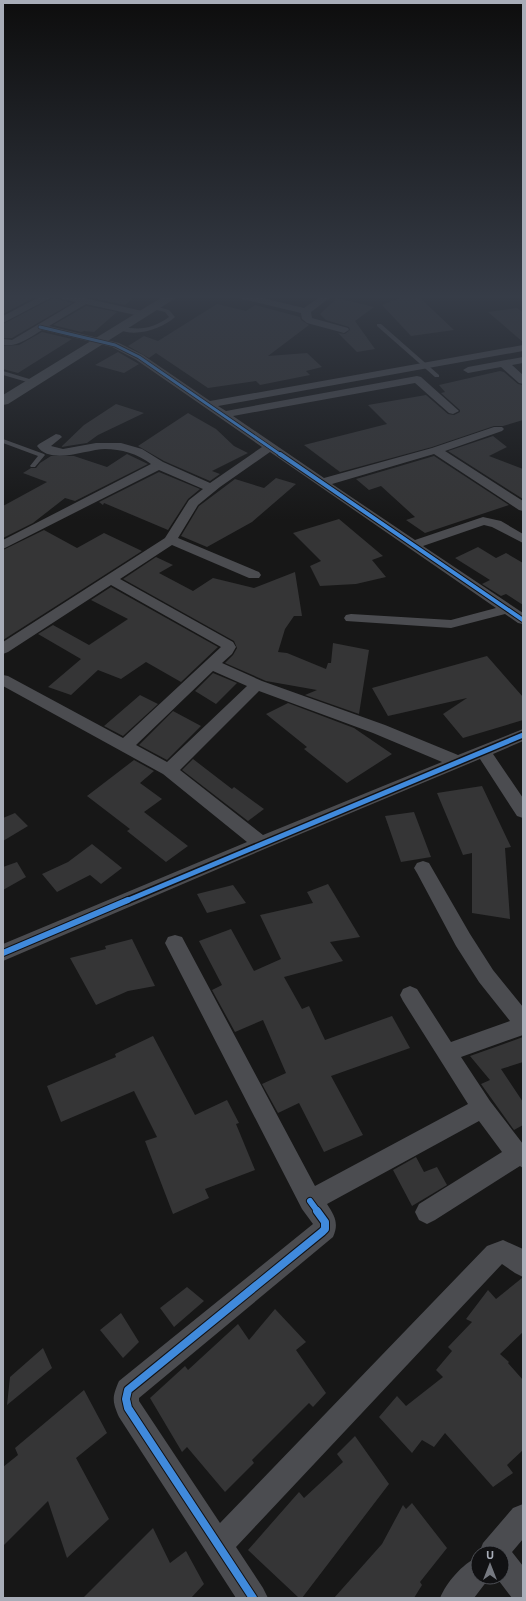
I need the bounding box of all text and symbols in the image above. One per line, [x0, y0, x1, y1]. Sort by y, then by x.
north arrow [470, 1545, 510, 1585]
text: U [486, 1549, 494, 1561]

